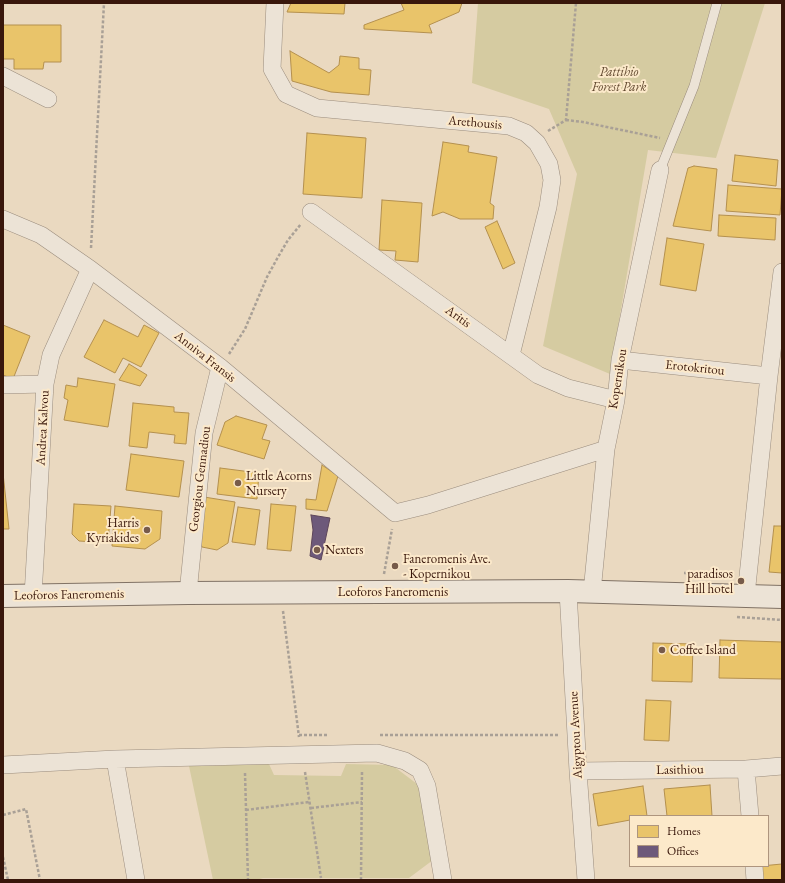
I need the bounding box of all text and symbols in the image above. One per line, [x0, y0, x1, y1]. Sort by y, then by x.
park label: Pattihio Forest Park [592, 64, 646, 95]
street label: Arethousis [447, 113, 503, 133]
street label: Aritis [442, 302, 474, 332]
street label: Anniva Fransis [171, 328, 239, 386]
street label: Kopernikou [606, 348, 630, 410]
street label: Erotokritou [665, 357, 725, 379]
street label: Andrea Kalvou [33, 390, 53, 466]
street label: Georgiou Gennadiou [186, 425, 214, 533]
place label: Little Acorns Nursery [246, 468, 312, 499]
marker: Little Acorns Nursery [233, 478, 243, 488]
place label: Harris Kyriakides [87, 515, 139, 546]
marker: Harris Kyriakides [142, 525, 152, 535]
place label: Nexters [325, 542, 363, 558]
marker: Nexters [312, 545, 322, 555]
place label: Faneromenis Ave. - Kopernikou [403, 551, 491, 582]
marker: Faneromenis Ave. - Kopernikou [390, 561, 400, 571]
place label: paradisos Hill hotel [685, 566, 733, 597]
marker: paradisos Hill hotel [736, 576, 746, 586]
street label: Leoforos Faneromenis [338, 584, 448, 600]
street label: Leoforos Faneromenis [14, 586, 124, 604]
place label: Coffee Island [670, 642, 736, 658]
marker: Coffee Island [657, 645, 667, 655]
street label: Aigyptou Avenue [566, 691, 586, 779]
street label: Lasithiou [656, 762, 704, 778]
legend [629, 815, 769, 867]
text: Homes [667, 823, 701, 839]
text: Offices [667, 843, 699, 859]

